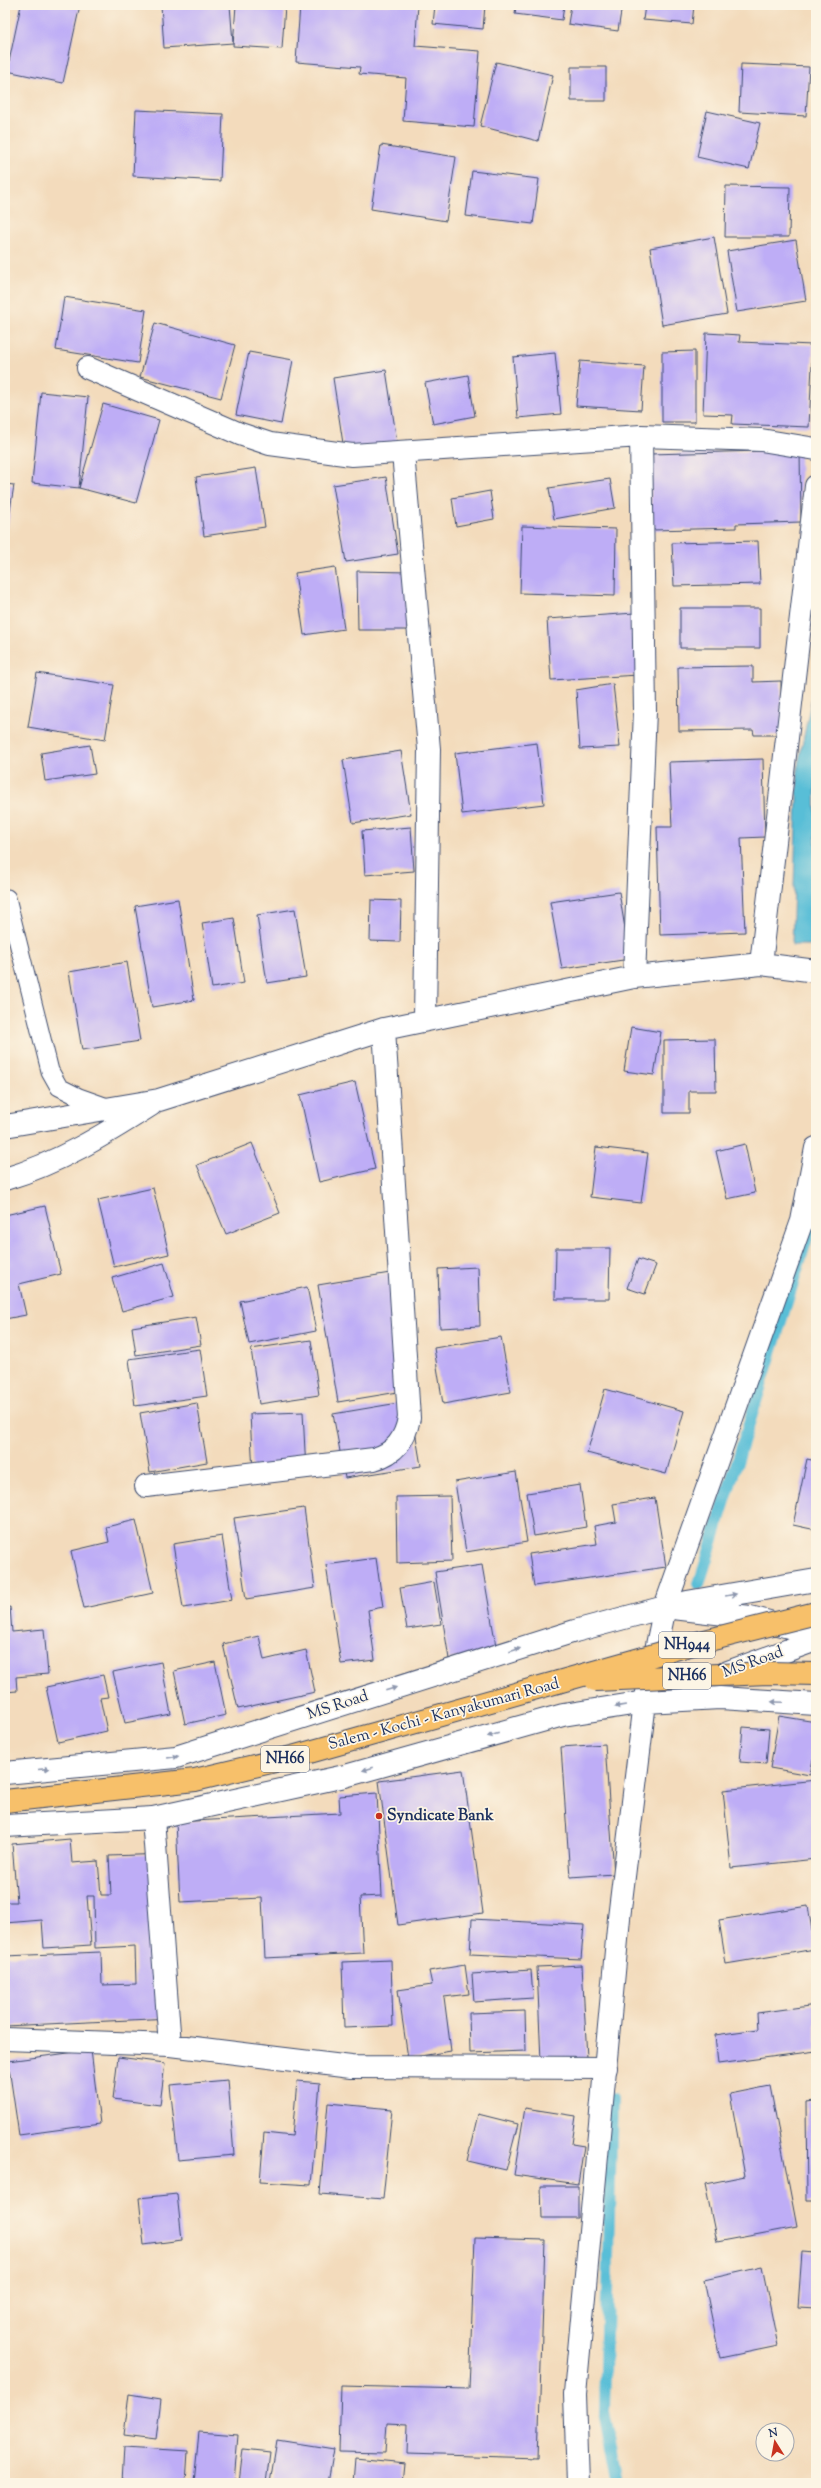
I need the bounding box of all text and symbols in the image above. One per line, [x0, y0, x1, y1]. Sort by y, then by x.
one-way arrow [724, 1591, 737, 1597]
road number: NH944 [659, 1632, 715, 1658]
street label: MS Road [719, 1641, 787, 1685]
one-way arrow [509, 1647, 521, 1653]
road number: NH66 [663, 1663, 711, 1689]
street label: Salem - Kochi - Kanyakumari Road [326, 1673, 562, 1757]
street label: MS Road [304, 1685, 372, 1727]
one-way arrow [385, 1686, 397, 1692]
one-way arrow [771, 1698, 783, 1705]
one-way arrow [613, 1703, 626, 1709]
one-way arrow [487, 1732, 499, 1738]
road number: NH66 [261, 1746, 309, 1772]
one-way arrow [167, 1754, 179, 1760]
one-way arrow [38, 1766, 50, 1773]
one-way arrow [361, 1767, 374, 1773]
place label: Syndicate Bank [387, 1805, 494, 1828]
marker: Syndicate Bank [374, 1811, 384, 1821]
north arrow [755, 2422, 795, 2462]
text: N [766, 2424, 779, 2442]

